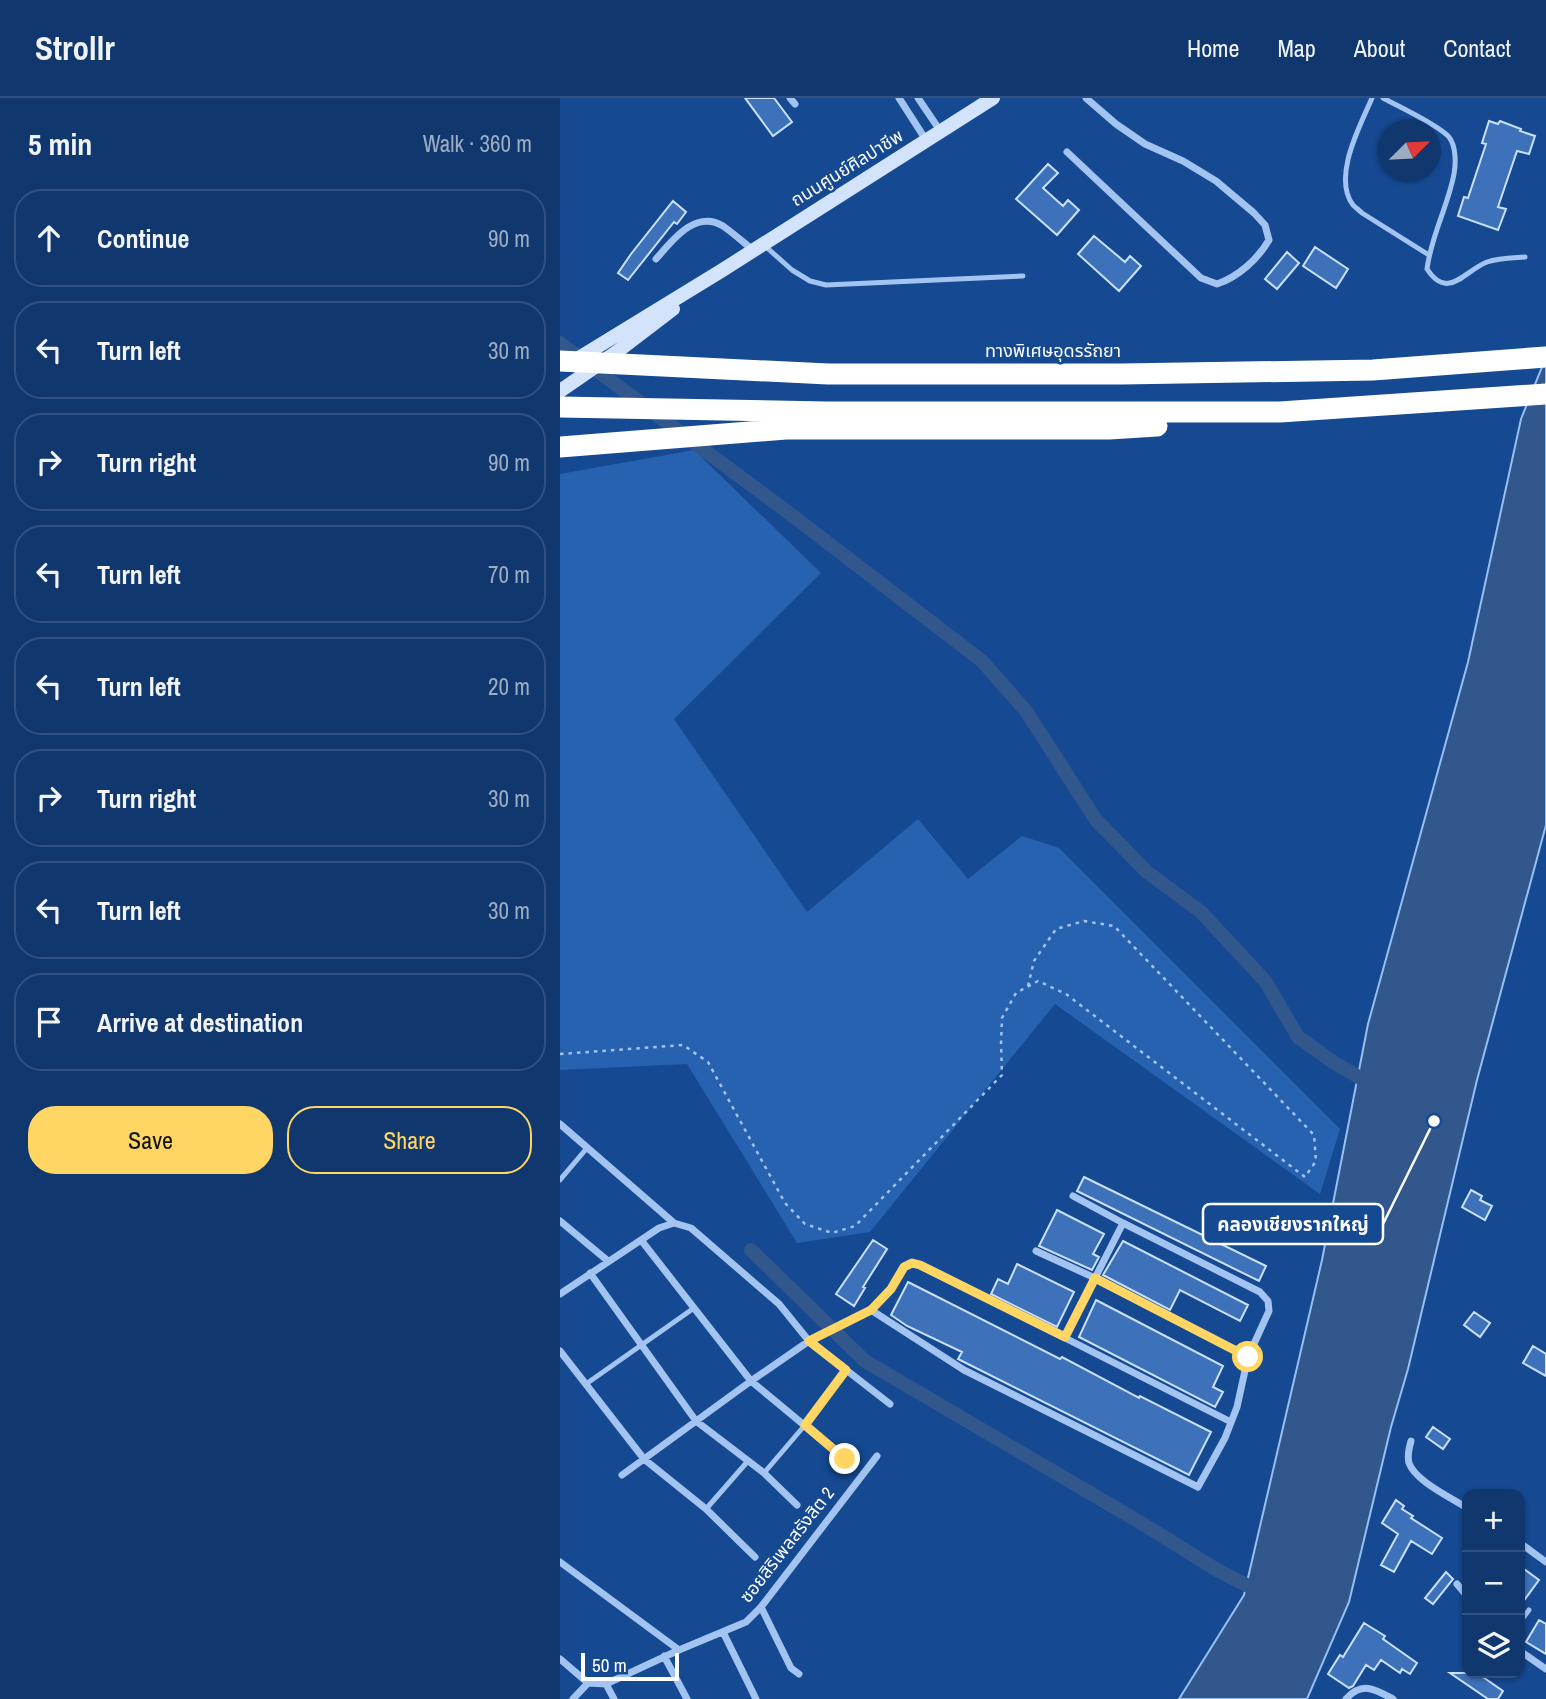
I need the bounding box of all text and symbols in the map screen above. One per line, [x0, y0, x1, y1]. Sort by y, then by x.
text: Strollr [35, 26, 115, 70]
text: Home [1187, 32, 1239, 64]
text: Map [1277, 32, 1316, 64]
text: About [1354, 32, 1405, 64]
text: Contact [1443, 32, 1511, 64]
north arrow [1378, 119, 1441, 182]
street label: ถนนศูนย์ศิลปาชีพ [786, 123, 908, 212]
text: 5 min [28, 124, 92, 164]
text: Walk · 360 m [423, 128, 532, 159]
icon: ahead [30, 219, 68, 257]
text: Continue [97, 221, 189, 256]
text: 90 m [488, 223, 530, 254]
icon: left [30, 331, 68, 369]
text: Turn left [97, 333, 181, 368]
text: 30 m [488, 335, 530, 366]
street label: ทางพิเศษอุดรรัถยา [985, 338, 1121, 363]
icon: right [30, 443, 68, 481]
text: Turn right [97, 445, 196, 480]
text: 90 m [488, 447, 530, 478]
icon: left [30, 555, 68, 593]
text: Turn left [97, 557, 181, 592]
text: 70 m [488, 559, 530, 590]
icon: left [30, 667, 68, 705]
text: Turn left [97, 669, 181, 704]
text: 20 m [488, 671, 530, 702]
icon: right [30, 779, 68, 817]
text: Turn right [97, 781, 196, 816]
text: 30 m [488, 783, 530, 814]
icon: left [30, 891, 68, 929]
text: Turn left [97, 893, 181, 928]
text: 30 m [488, 895, 530, 926]
icon: arrive [30, 1003, 68, 1041]
text: Arrive at destination [97, 1005, 303, 1040]
button: Save [28, 1106, 273, 1174]
button: Share [287, 1106, 532, 1174]
callout: คลองเชียงรากใหญ่ [1203, 1204, 1383, 1244]
text: คลองเชียงรากใหญ่ [1217, 1211, 1369, 1237]
route start [1232, 1341, 1263, 1372]
route end [829, 1443, 860, 1474]
street label: ซอยสิริเพลสรังสิต 2 [733, 1482, 840, 1608]
map controls [1462, 1489, 1525, 1678]
button: + [1462, 1489, 1525, 1552]
button: − [1462, 1552, 1525, 1615]
button: layers [1462, 1615, 1525, 1678]
scale bar [581, 1650, 679, 1682]
text: 50 m [592, 1652, 627, 1678]

